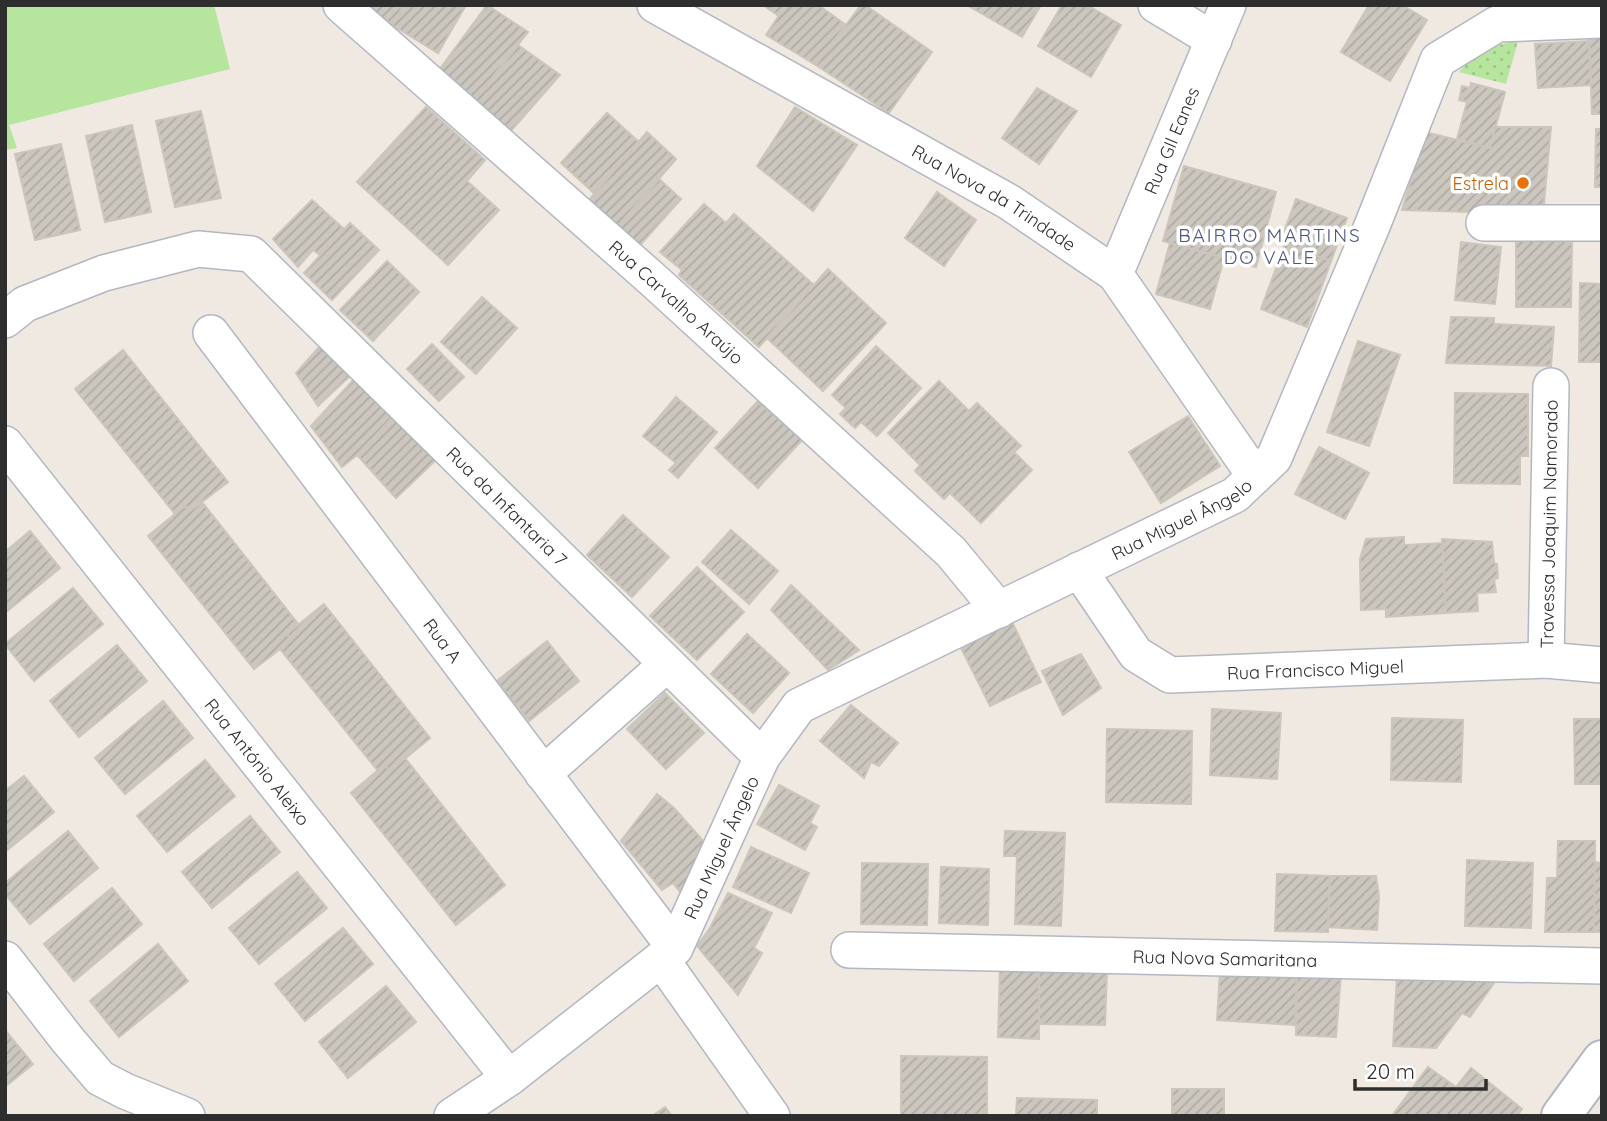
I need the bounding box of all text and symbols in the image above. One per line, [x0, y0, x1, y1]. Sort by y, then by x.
street label: Rua GIl Eanes [1138, 83, 1204, 197]
street label: Rua Nova da Trindade [908, 139, 1081, 256]
place label: Estrela [1452, 172, 1509, 195]
marker: Estrela [1515, 175, 1531, 191]
district label: BAIRRO MARTINS DO VALE [1178, 223, 1362, 269]
street label: Rua Carvalho Araújo [604, 235, 749, 369]
street label: Travessa Joaquim Namorado [1535, 399, 1562, 649]
street label: Rua da Infantaria 7 [442, 442, 572, 570]
street label: Rua Miguel Ângelo [1107, 474, 1257, 565]
street label: Rua A [419, 614, 467, 667]
street label: Rua Francisco Miguel [1226, 654, 1404, 684]
street label: Rua António Aleixo [200, 694, 315, 830]
street label: Rua Miguel Ângelo [678, 772, 764, 923]
street label: Rua Nova Samaritana [1132, 945, 1318, 971]
scale bar [1355, 1048, 1486, 1092]
text: 20 m [1366, 1058, 1415, 1084]

